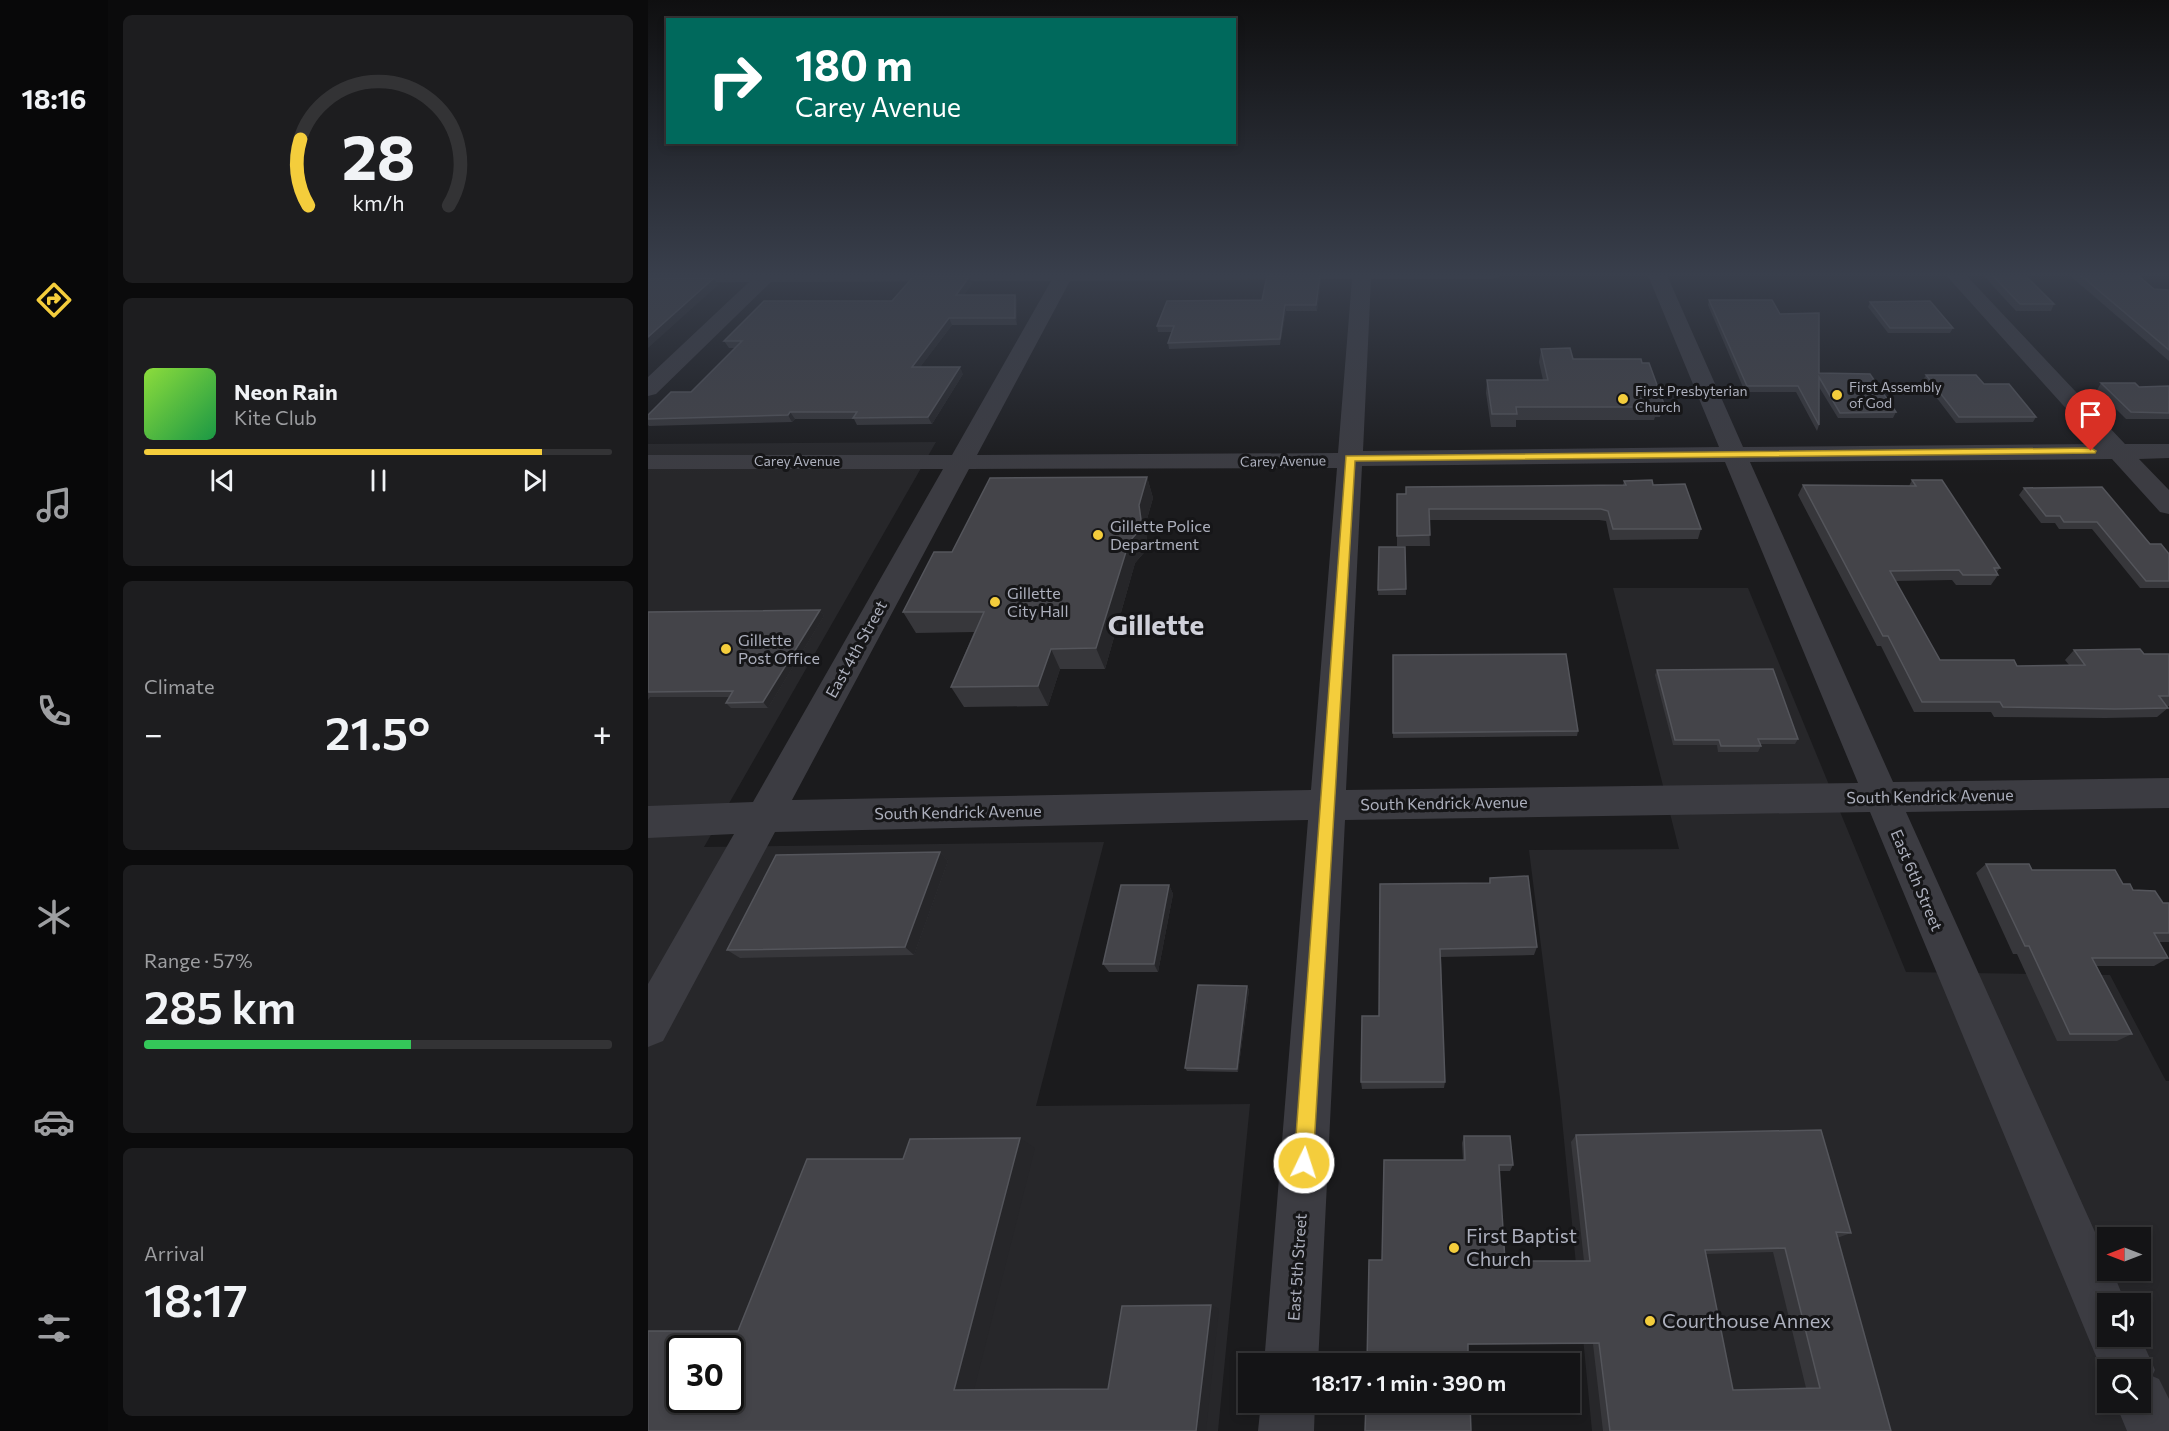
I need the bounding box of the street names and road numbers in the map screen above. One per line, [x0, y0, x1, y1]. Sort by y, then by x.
street label: Carey Avenue [1240, 451, 1326, 470]
street label: Carey Avenue [754, 452, 840, 469]
street label: East 4th Street [821, 596, 890, 701]
street label: South Kendrick Avenue [1846, 785, 2014, 806]
street label: South Kendrick Avenue [1360, 792, 1528, 813]
street label: South Kendrick Avenue [874, 801, 1042, 822]
street label: East 6th Street [1888, 826, 1948, 934]
street label: East 5th Street [1283, 1212, 1310, 1321]

